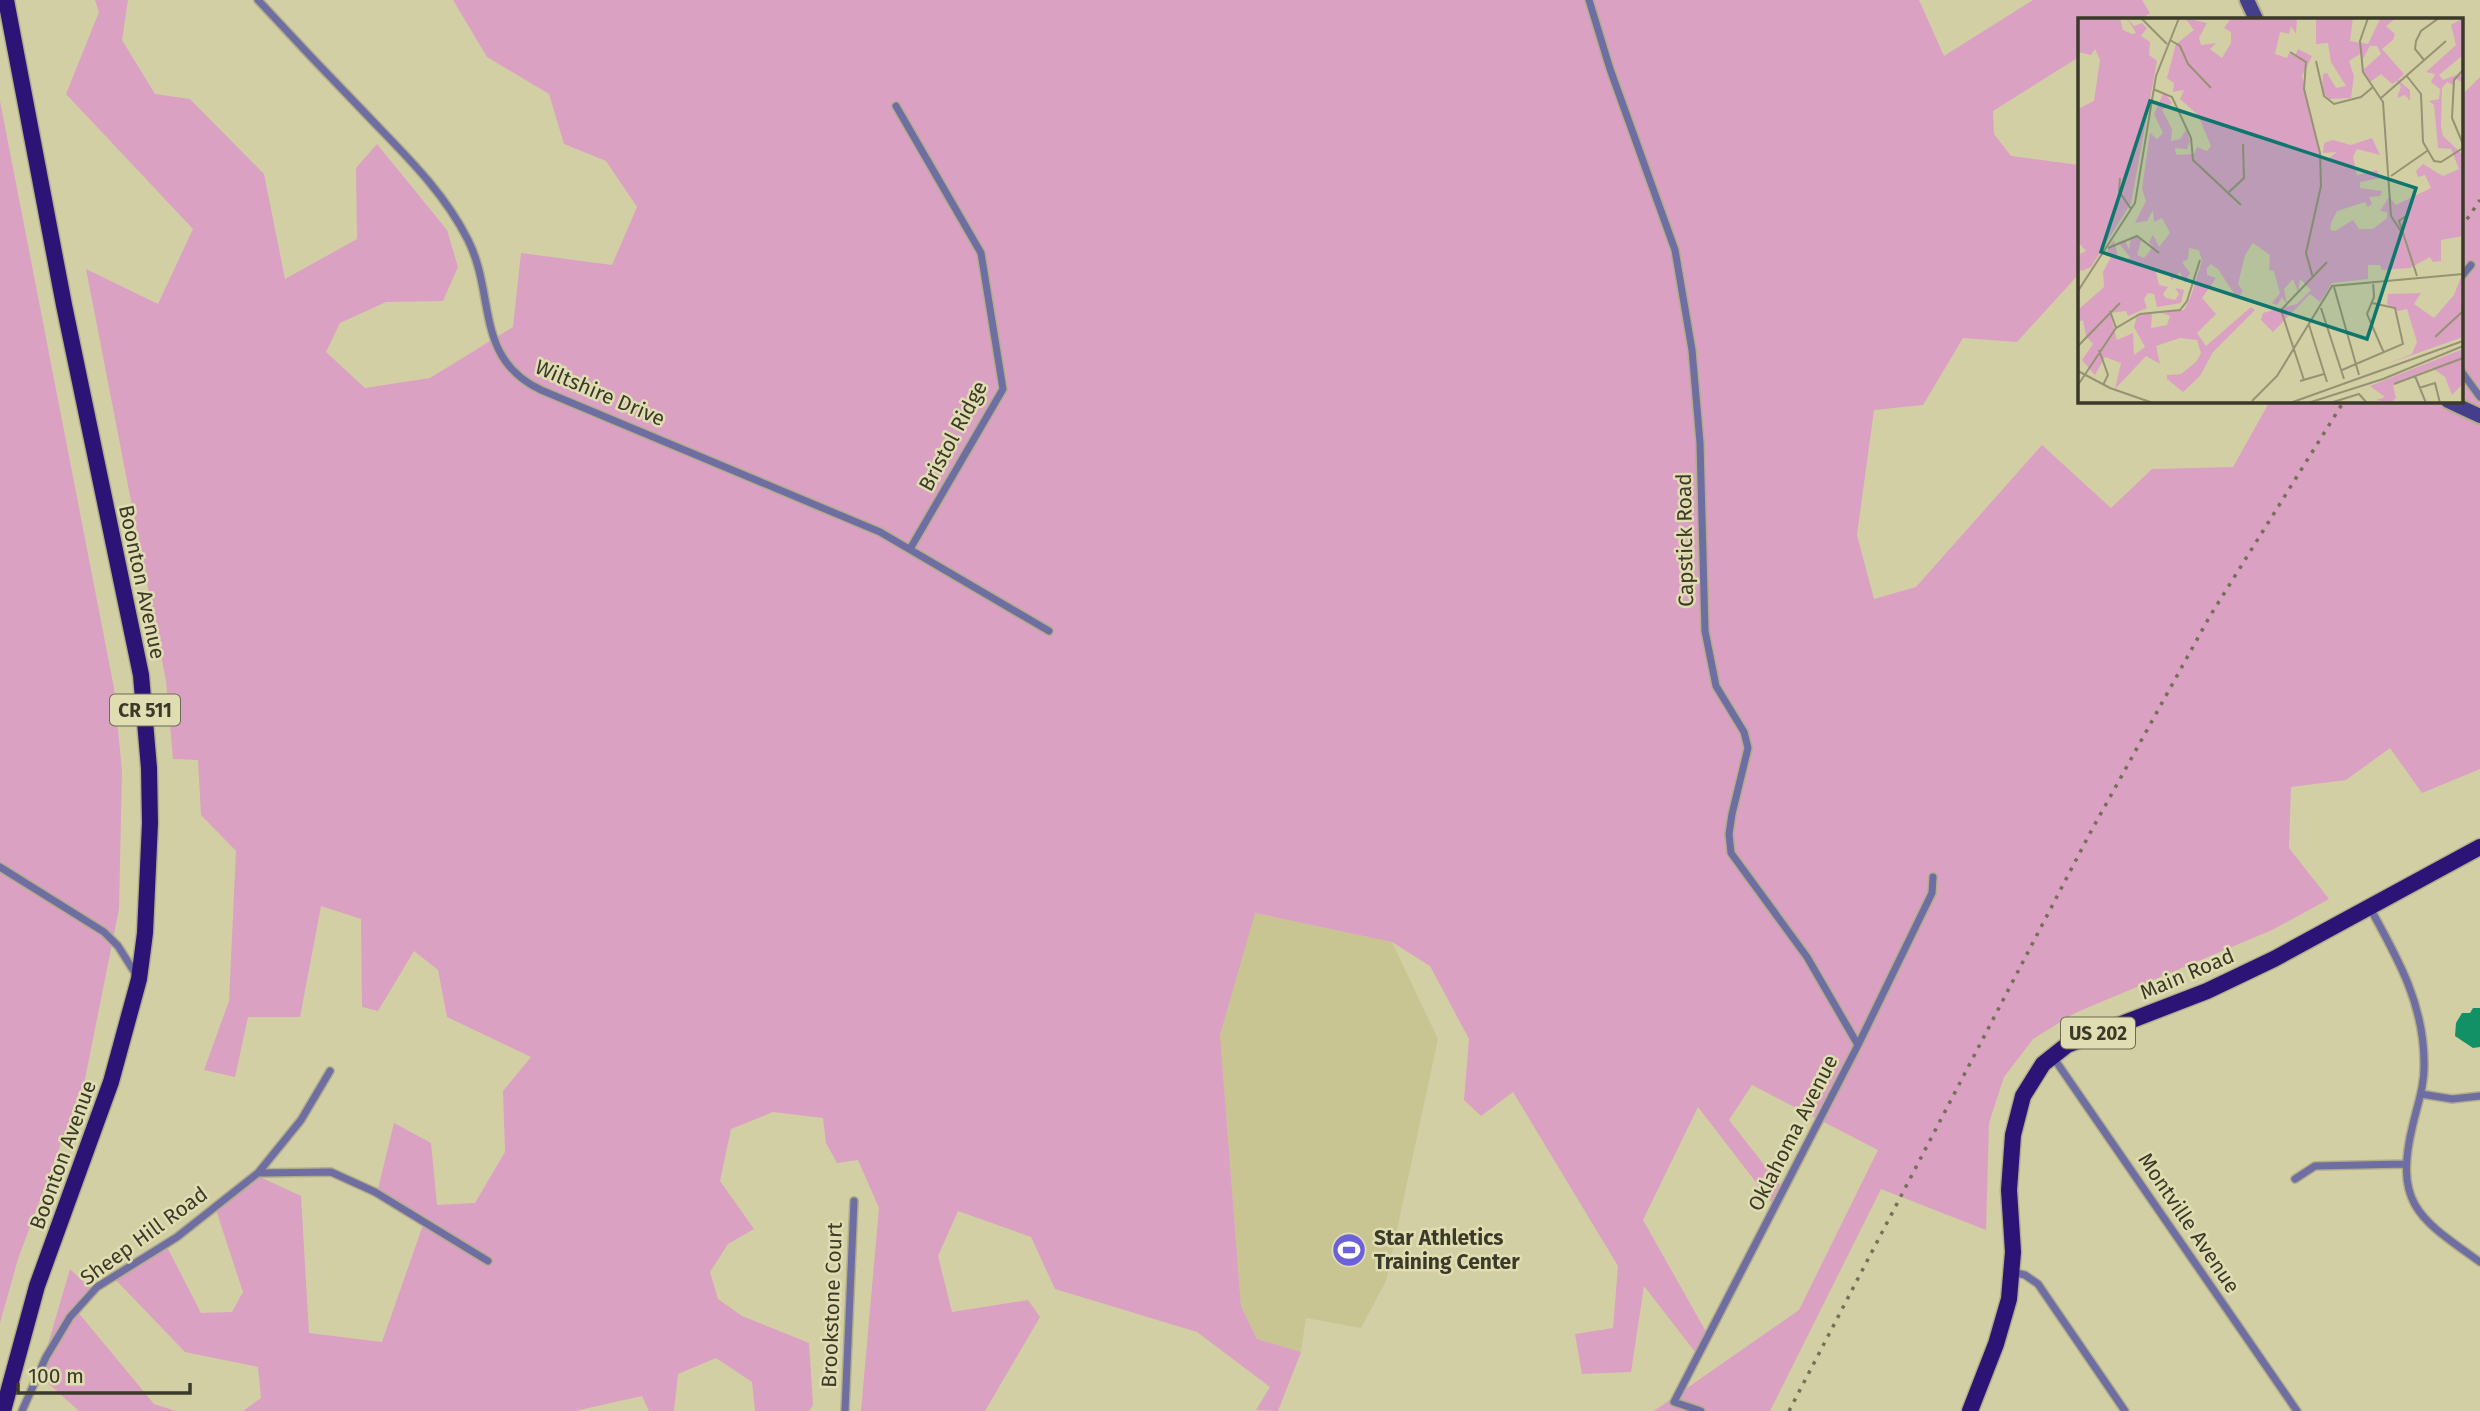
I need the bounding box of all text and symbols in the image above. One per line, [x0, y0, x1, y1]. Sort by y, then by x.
inset map [2078, 18, 2462, 402]
street label: Wiltshire Drive [531, 354, 669, 432]
street label: Bristol Ridge [913, 376, 993, 496]
street label: Capstick Road [1671, 473, 1699, 607]
street label: Boonton Avenue [113, 503, 171, 661]
road number: CR 511 [110, 694, 180, 726]
street label: Main Road [2136, 942, 2238, 1006]
road number: US 202 [2061, 1018, 2135, 1049]
street label: Oklahoma Avenue [1742, 1050, 1844, 1216]
street label: Boonton Avenue [24, 1077, 102, 1233]
street label: Montville Avenue [2132, 1148, 2246, 1298]
street label: Sheep Hill Road [75, 1181, 213, 1291]
street label: Brookstone Court [816, 1221, 848, 1388]
place label: Star Athletics Training Center [1374, 1225, 1520, 1275]
sports icon: Star Athletics Training Center [1330, 1231, 1368, 1269]
scale bar [18, 1352, 189, 1396]
text: 100 m [28, 1363, 84, 1389]

